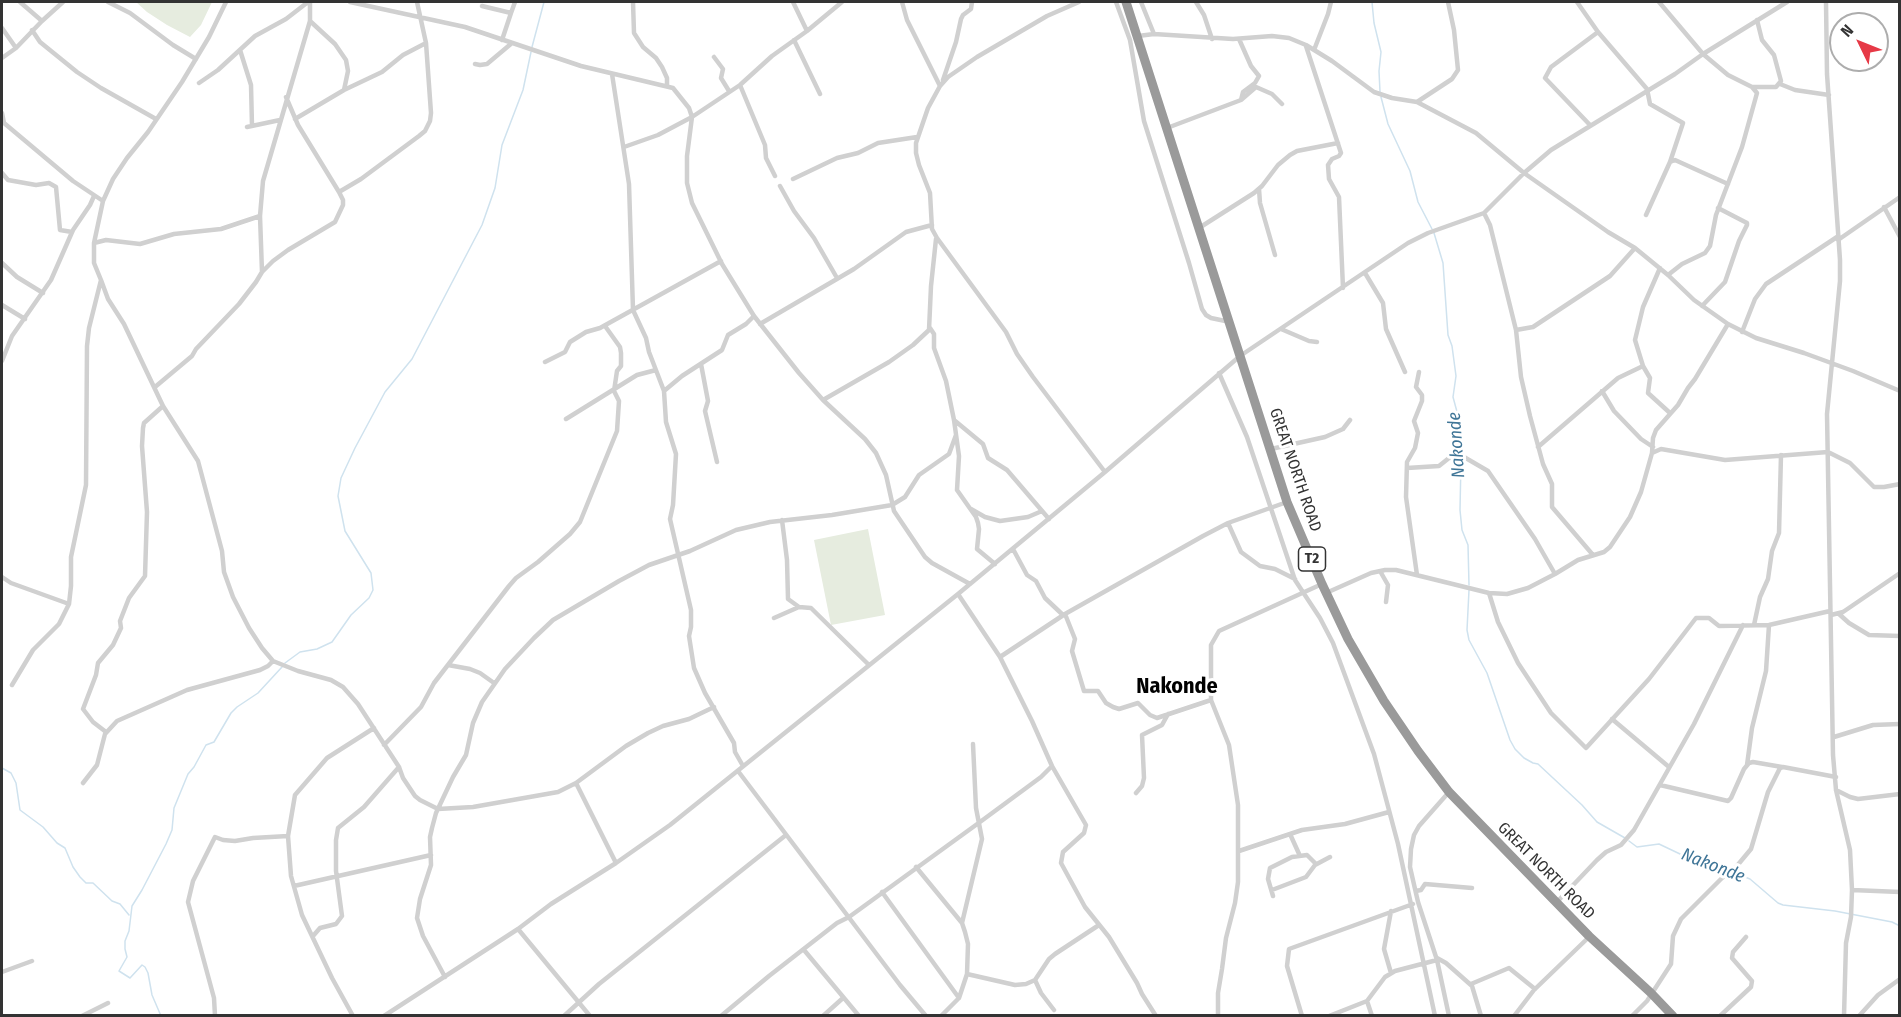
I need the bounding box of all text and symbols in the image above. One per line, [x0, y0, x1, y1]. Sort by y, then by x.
north arrow [1829, 12, 1889, 72]
text: N [1837, 21, 1857, 41]
street label: GREAT NORTH ROAD [1265, 406, 1325, 534]
water label: Nakonde [1444, 411, 1470, 479]
road number: T2 [1298, 547, 1326, 571]
district label: Nakonde [1136, 674, 1218, 700]
street label: GREAT NORTH ROAD [1493, 818, 1599, 924]
water label: Nakonde [1678, 844, 1748, 888]

